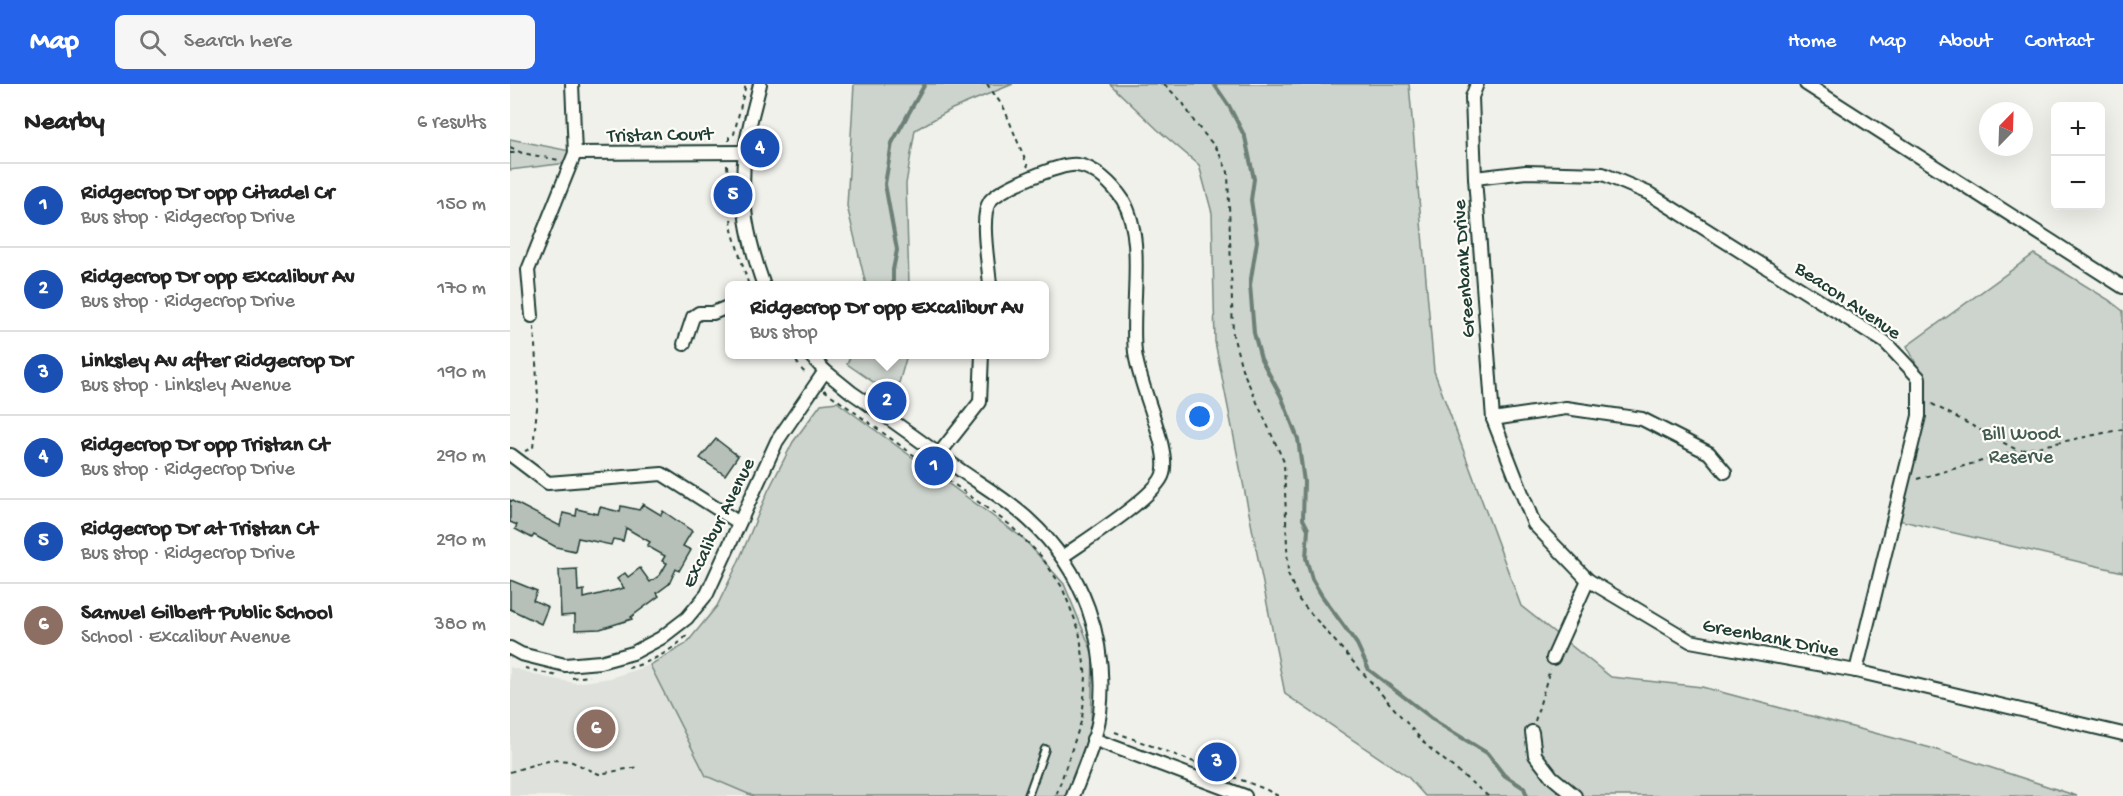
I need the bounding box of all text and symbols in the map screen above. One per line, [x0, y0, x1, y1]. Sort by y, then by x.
search box [115, 15, 535, 69]
text: Map [30, 26, 79, 59]
icon: search [136, 26, 169, 59]
text: Search here [184, 29, 292, 55]
text: Home [1788, 30, 1836, 55]
text: Map [1869, 30, 1906, 55]
text: About [1939, 30, 1992, 55]
text: Contact [2025, 30, 2093, 55]
north arrow [1979, 102, 2033, 156]
map controls [2051, 102, 2105, 210]
button: + [2051, 102, 2105, 156]
text: Nearby [24, 108, 105, 139]
text: 6 results [417, 112, 486, 135]
street label: Tristan Court [606, 124, 715, 149]
pin: 4 [740, 126, 780, 170]
button: − [2051, 156, 2105, 210]
pin: 5 [714, 172, 752, 218]
text: Ridgecrop Dr opp Citadel Cr [81, 181, 334, 207]
text: 1 [39, 194, 48, 217]
text: 150 m [437, 194, 486, 217]
street label: Greenbank Drive [1449, 198, 1482, 339]
text: Bus stop · Ridgecrop Drive [81, 207, 295, 230]
street label: Beacon Avenue [1789, 257, 1905, 346]
text: Ridgecrop Dr opp Excalibur Av [81, 265, 355, 291]
text: 2 [39, 278, 48, 301]
text: 170 m [437, 278, 486, 301]
popup [725, 281, 1049, 359]
text: Bus stop · Ridgecrop Drive [81, 291, 295, 314]
text: Ridgecrop Dr opp Excalibur Av [750, 296, 1024, 322]
text: Bus stop [750, 322, 818, 345]
text: Linksley Av after Ridgecrop Dr [81, 349, 353, 375]
text: 3 [38, 362, 49, 385]
text: 190 m [438, 362, 486, 385]
text: Bus stop · Linksley Avenue [81, 375, 291, 398]
pin: 2 [868, 378, 907, 424]
your location [1185, 402, 1214, 431]
park label: Bill Wood Reserve [1981, 424, 2062, 470]
text: Ridgecrop Dr opp Tristan Ct [81, 433, 329, 459]
pin: 1 [914, 444, 954, 488]
text: 4 [39, 446, 48, 469]
text: 290 m [436, 446, 486, 469]
street label: Excalibur Avenue [679, 454, 762, 592]
text: Bus stop · Ridgecrop Drive [81, 459, 295, 482]
text: Ridgecrop Dr at Tristan Ct [81, 517, 317, 543]
text: 5 [38, 530, 49, 553]
text: 290 m [436, 530, 486, 553]
text: Bus stop · Ridgecrop Drive [81, 543, 295, 566]
text: Samuel Gilbert Public School [81, 601, 333, 627]
text: 6 [38, 614, 49, 637]
text: 380 m [434, 614, 486, 637]
street label: Greenbank Drive [1700, 615, 1841, 664]
text: School · Excalibur Avenue [81, 627, 290, 650]
pin: 6 [576, 706, 616, 752]
pin: 3 [1198, 740, 1236, 784]

